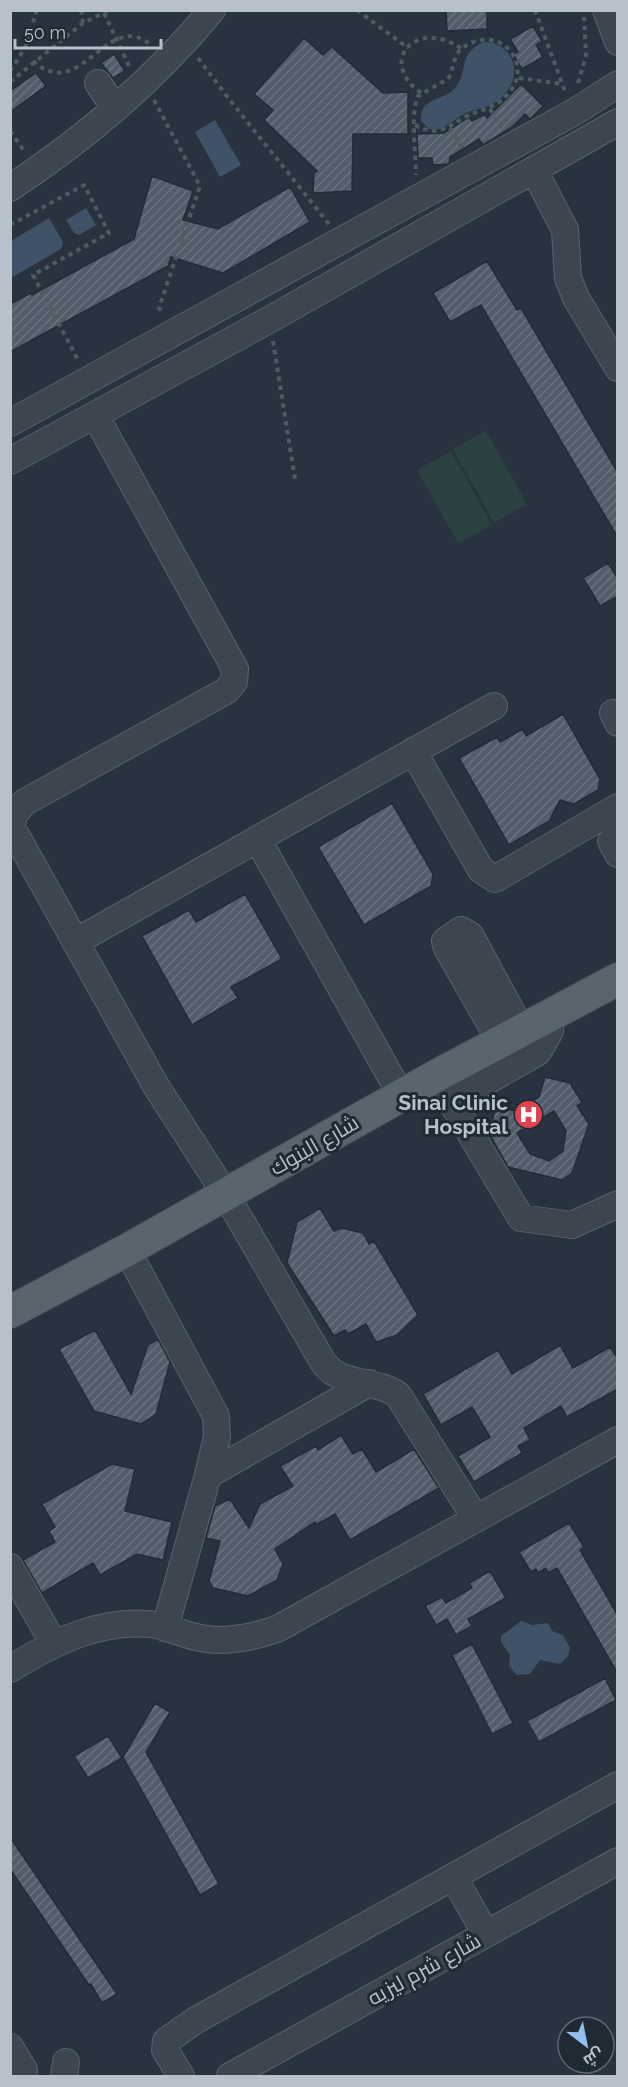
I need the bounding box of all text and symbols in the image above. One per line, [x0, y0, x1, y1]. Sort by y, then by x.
scale bar [15, 12, 160, 50]
text: 50 m [24, 22, 66, 43]
place label: Sinai Clinic Hospital [398, 1090, 508, 1139]
hospital icon: Sinai Clinic Hospital [513, 1098, 545, 1130]
street label: شارع البنوك [265, 1110, 364, 1182]
street label: شارع شرم ليزيه [363, 1928, 486, 2012]
north arrow [556, 2015, 616, 2075]
text: ش [580, 2044, 607, 2071]

